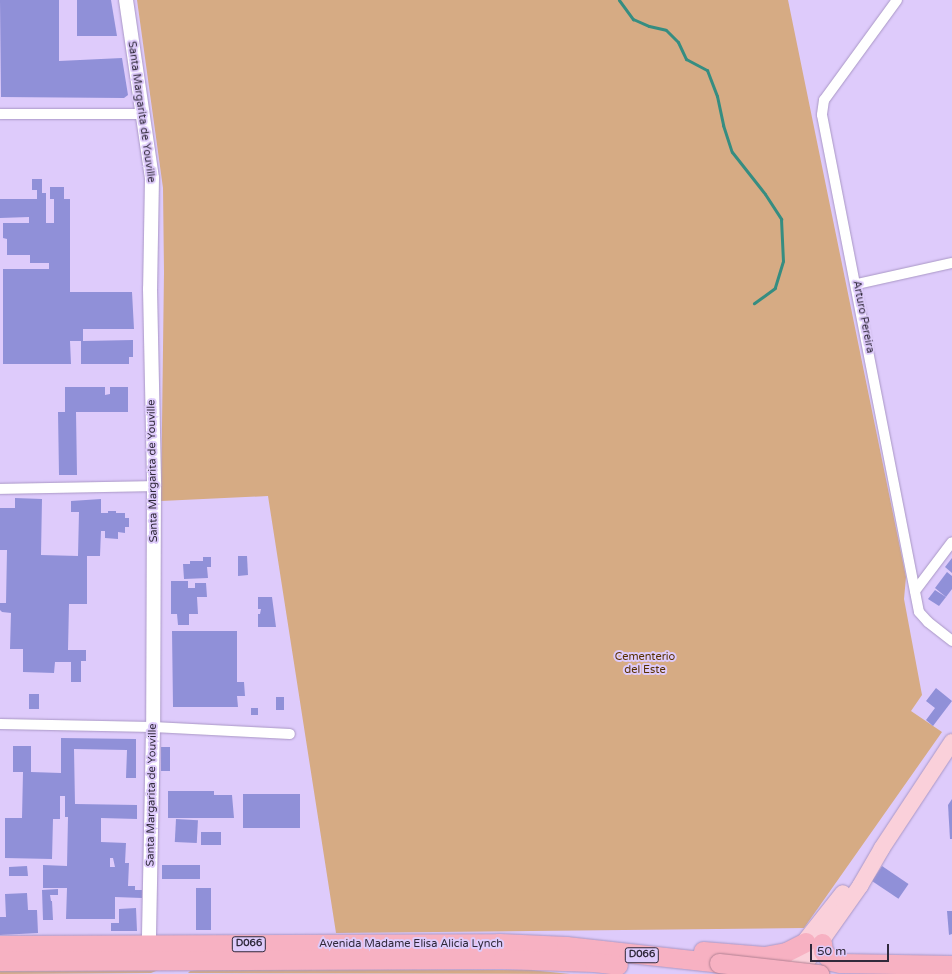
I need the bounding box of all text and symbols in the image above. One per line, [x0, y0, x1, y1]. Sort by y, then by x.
street label: Santa Margarita de Youville [125, 40, 157, 184]
street label: Arturo Pereira [849, 280, 877, 354]
street label: Santa Margarita de Youville [145, 399, 161, 543]
park label: Cementerio del Este [615, 651, 675, 677]
street label: Santa Margarita de Youville [144, 723, 160, 867]
road number: D066 [231, 936, 267, 952]
scale bar [812, 936, 891, 962]
street label: Avenida Madame Elisa Alicia Lynch [319, 937, 503, 951]
text: 50 m [817, 944, 846, 958]
road number: D066 [624, 947, 660, 963]

